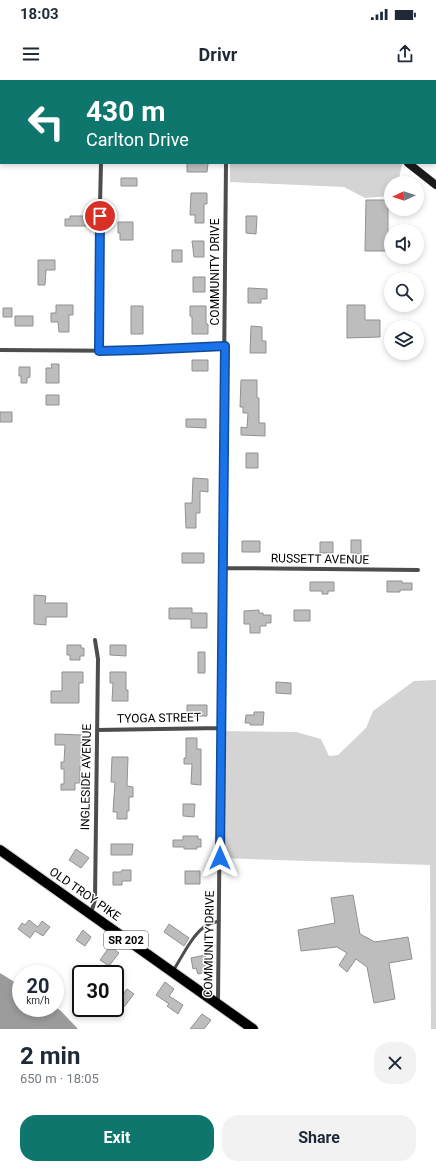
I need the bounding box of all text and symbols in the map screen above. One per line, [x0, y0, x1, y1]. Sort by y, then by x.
text: 18:03 [20, 5, 59, 23]
icon: menu [20, 43, 42, 65]
icon: share [394, 43, 416, 65]
text: Drivr [199, 44, 237, 65]
text: 430 m [86, 95, 165, 128]
icon: left [20, 96, 72, 148]
text: Carlton Drive [86, 129, 189, 150]
north arrow [384, 176, 424, 216]
map controls [384, 176, 424, 360]
pin [83, 199, 117, 233]
icon: arrive [89, 205, 111, 227]
street label: COMMUNITY DRIVE [208, 218, 222, 325]
button: sound [384, 224, 424, 264]
button: search [384, 272, 424, 312]
button: layers [384, 320, 424, 360]
street label: RUSSETT AVENUE [271, 551, 370, 567]
street label: TYOGA STREET [117, 710, 201, 726]
street label: INGLESIDE AVENUE [78, 724, 94, 830]
position arrow [199, 837, 241, 879]
street label: OLD TROY PIKE [47, 864, 123, 924]
street label: COMMUNITY DRIVE [201, 890, 217, 998]
road number: SR 202 [104, 931, 148, 949]
speed limit sign: 30 [72, 965, 124, 1017]
text: 20 [27, 974, 49, 998]
text: km/h [26, 995, 50, 1006]
text: 2 min [20, 1042, 80, 1070]
button: close [374, 1042, 416, 1084]
text: 650 m · 18:05 [20, 1071, 99, 1086]
button: Exit [20, 1115, 214, 1161]
button: Share [222, 1115, 416, 1161]

